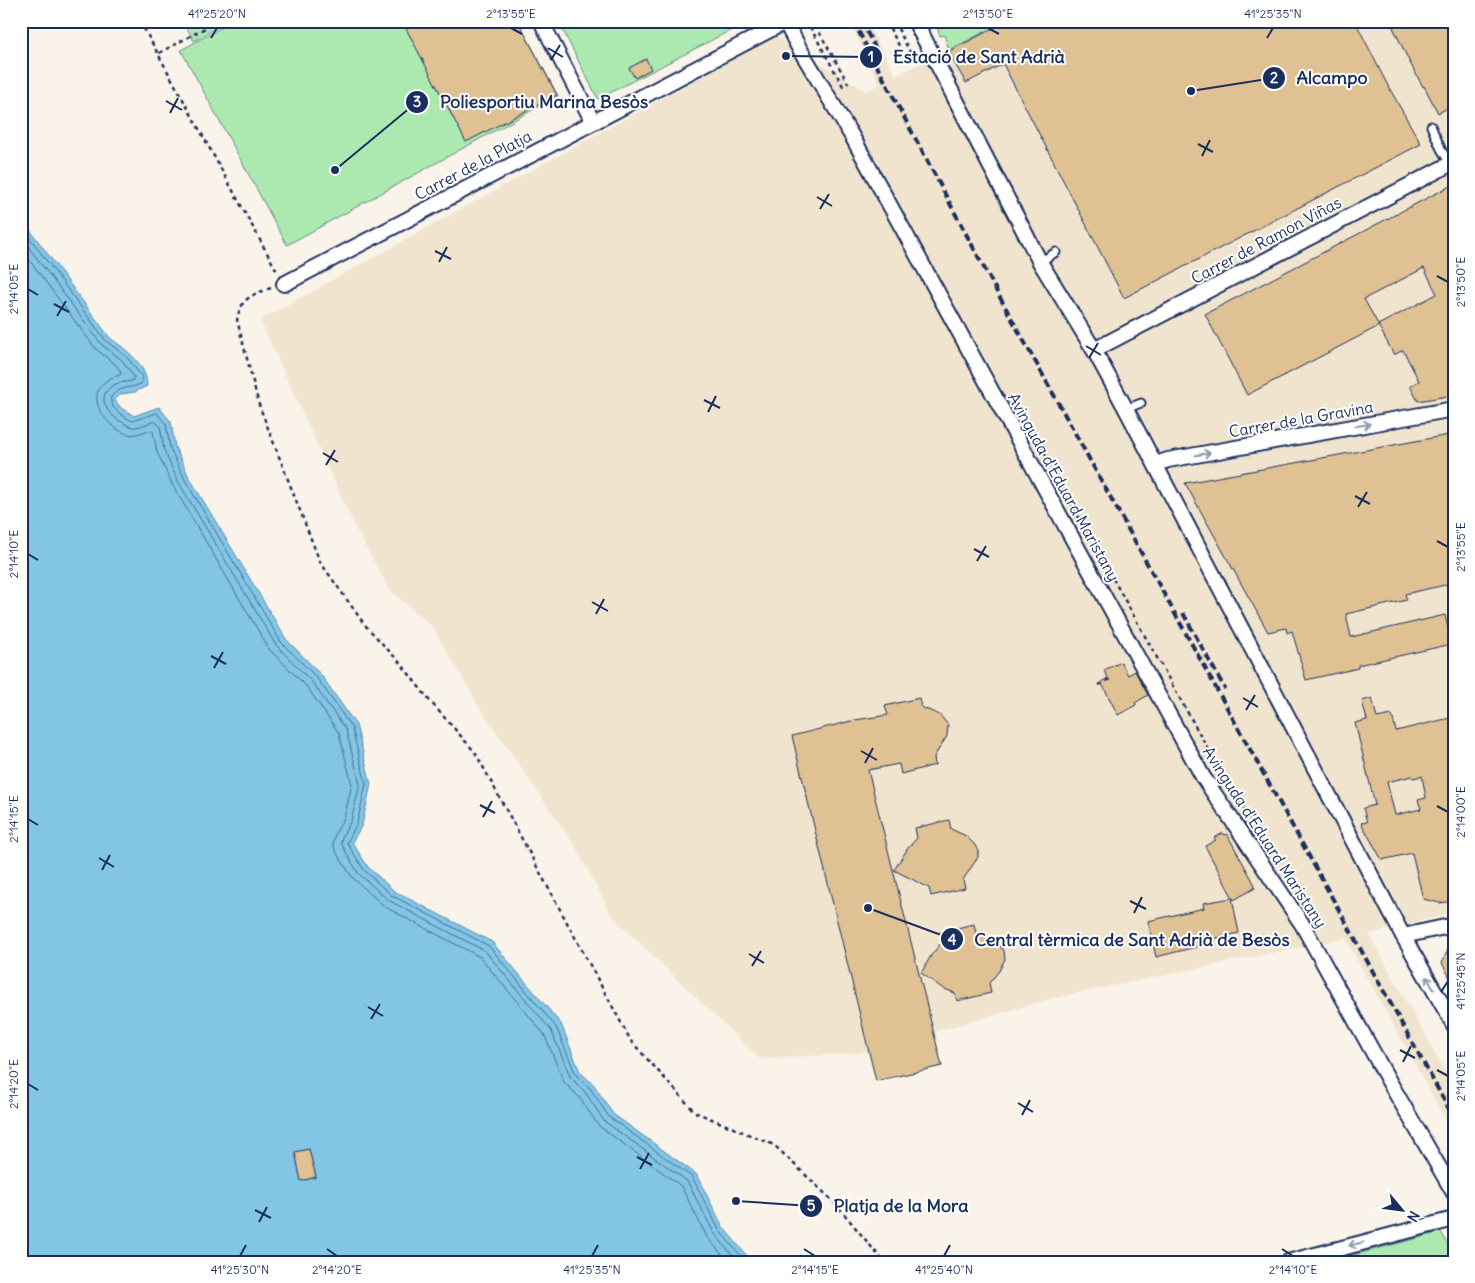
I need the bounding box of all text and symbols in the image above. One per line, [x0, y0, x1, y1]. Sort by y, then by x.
text: 41°25'20"N [188, 6, 246, 21]
text: 2°13'55"E [486, 6, 536, 21]
text: 2°13'50"E [963, 6, 1013, 21]
text: 41°25'35"N [1244, 6, 1302, 21]
callout: Estació de Sant Adrià [858, 40, 1075, 73]
text: Estació de Sant Adrià [893, 45, 1065, 68]
text: 1 [868, 47, 874, 66]
callout: Alcampo [1261, 62, 1377, 95]
text: Alcampo [1296, 66, 1368, 89]
text: 2 [1270, 68, 1278, 87]
callout: Poliesportiu Marina Besòs [405, 85, 658, 118]
text: Poliesportiu Marina Besòs [440, 90, 648, 113]
text: 3 [413, 92, 421, 111]
street label: Carrer de la Platja [411, 126, 535, 204]
street label: Carrer de Ramon Viñas [1187, 192, 1345, 288]
text: 2°13'50"E [1453, 257, 1468, 307]
text: 2°14'05"E [6, 264, 21, 314]
street label: Avinguda d'Eduard Maristany [1004, 389, 1124, 585]
street label: Carrer de la Gravina [1227, 396, 1375, 442]
one-way arrow [1355, 420, 1371, 430]
one-way arrow [1195, 449, 1211, 459]
text: 2°13'55"E [1453, 522, 1468, 572]
text: 2°14'10"E [6, 530, 21, 578]
street label: Avinguda d'Eduard Maristany [1199, 742, 1331, 932]
text: 2°14'00"E [1453, 786, 1468, 838]
text: 2°14'15"E [6, 795, 21, 843]
callout: Central tèrmica de Sant Adrià de Besòs [939, 923, 1300, 956]
text: Central tèrmica de Sant Adrià de Besòs [974, 928, 1290, 951]
text: 4 [948, 930, 957, 949]
text: 41°25'45"N [1453, 952, 1468, 1010]
one-way arrow [1424, 976, 1434, 990]
text: 2°14'05"E [1453, 1051, 1468, 1101]
text: 2°14'20"E [6, 1059, 21, 1109]
north arrow [1378, 1186, 1428, 1236]
callout: Platja de la Mora [799, 1189, 979, 1222]
text: Platja de la Mora [834, 1194, 968, 1217]
text: 5 [807, 1196, 816, 1215]
text: N [1403, 1208, 1424, 1225]
one-way arrow [1348, 1240, 1364, 1249]
text: 41°25'30"N [211, 1262, 269, 1277]
text: 2°14'20"E [312, 1262, 362, 1277]
text: 41°25'35"N [563, 1262, 621, 1277]
text: 2°14'15"E [791, 1262, 839, 1277]
text: 41°25'40"N [915, 1262, 973, 1277]
text: 2°14'10"E [1269, 1262, 1317, 1277]

